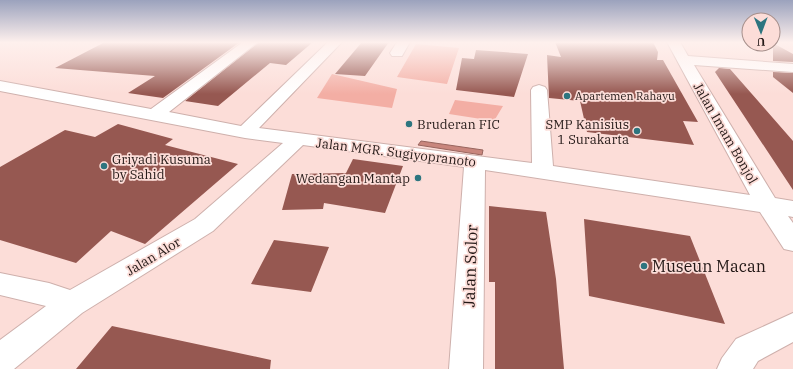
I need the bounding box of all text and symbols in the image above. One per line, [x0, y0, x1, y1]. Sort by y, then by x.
north arrow [741, 12, 781, 52]
text: U [756, 35, 766, 49]
street label: Jalan Imam Bonjol [690, 80, 762, 187]
place label: Apartemen Rahayu [575, 89, 675, 103]
marker: Apartemen Rahayu [562, 91, 572, 101]
place label: Bruderan FIC [417, 116, 500, 133]
place label: SMP Kanisius 1 Surakarta [546, 116, 629, 148]
marker: Bruderan FIC [404, 119, 414, 129]
marker: SMP Kanisius 1 Surakarta [632, 126, 642, 136]
street label: Jalan MGR. Sugiyopranoto [315, 134, 477, 171]
place label: Griyadi Kusuma by Sahid [112, 151, 211, 183]
marker: Griyadi Kusuma by Sahid [99, 161, 109, 171]
place label: Wedangan Mantap [296, 170, 410, 187]
marker: Wedangan Mantap [413, 173, 423, 183]
street label: Jalan Solor [459, 224, 481, 308]
street label: Jalan Alor [123, 233, 184, 279]
place label: Museun Macan [652, 256, 766, 276]
marker: Museun Macan [639, 261, 649, 271]

